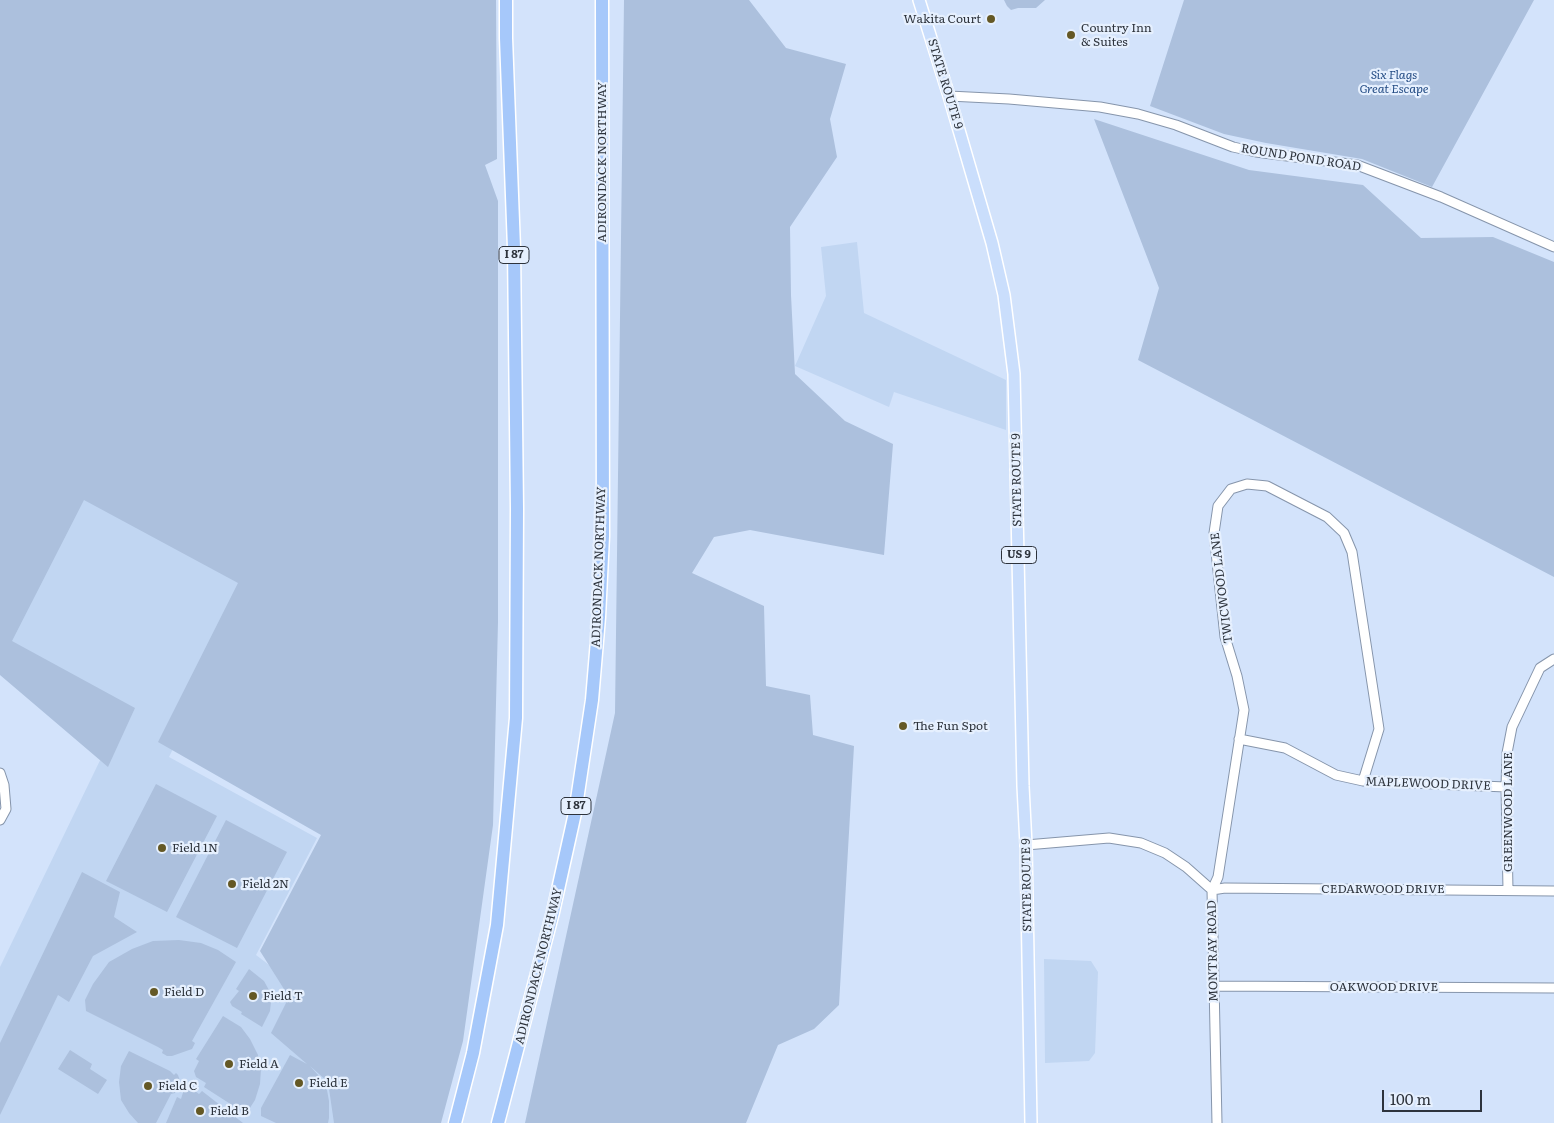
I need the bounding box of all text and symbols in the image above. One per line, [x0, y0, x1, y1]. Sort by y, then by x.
place label: Wakita Court [904, 12, 981, 26]
marker: Wakita Court [985, 13, 997, 25]
place label: Country Inn & Suites [1081, 21, 1152, 49]
marker: Country Inn & Suites [1065, 29, 1077, 41]
street label: STATE ROUTE 9 [924, 37, 966, 131]
park label: Six Flags Great Escape [1359, 68, 1429, 96]
street label: ADIRONDACK NORTHWAY [595, 82, 609, 242]
street label: ROUND POND ROAD [1240, 141, 1362, 175]
road number: I 87 [499, 246, 529, 264]
street label: STATE ROUTE 9 [1009, 433, 1025, 527]
street label: ADIRONDACK NORTHWAY [589, 486, 609, 648]
street label: TWICWOOD LANE [1208, 532, 1236, 644]
road number: US 9 [1002, 546, 1036, 564]
place label: The Fun Spot [913, 719, 988, 733]
marker: The Fun Spot [897, 720, 909, 732]
street label: GREENWOOD LANE [1501, 752, 1515, 872]
street label: MAPLEWOOD DRIVE [1365, 775, 1491, 793]
road number: I 87 [561, 798, 591, 814]
street label: STATE ROUTE 9 [1019, 838, 1035, 932]
place label: Field 1N [172, 841, 218, 855]
marker: Field 1N [156, 842, 168, 854]
place label: Field 2N [242, 877, 289, 891]
marker: Field 2N [226, 878, 238, 890]
street label: CEDARWOOD DRIVE [1321, 882, 1445, 896]
street label: ADIRONDACK NORTHWAY [513, 886, 565, 1046]
street label: MONTRAY ROAD [1205, 900, 1221, 1002]
street label: OAKWOOD DRIVE [1330, 980, 1438, 994]
place label: Field D [164, 985, 204, 999]
marker: Field D [148, 986, 160, 998]
place label: Field T [263, 989, 303, 1003]
marker: Field T [247, 990, 259, 1002]
place label: Field A [239, 1057, 279, 1071]
marker: Field A [223, 1058, 235, 1070]
place label: Field E [309, 1076, 348, 1090]
marker: Field E [293, 1077, 305, 1089]
place label: Field C [158, 1079, 197, 1093]
marker: Field C [142, 1080, 154, 1092]
scale bar [1384, 1080, 1484, 1112]
text: 100 m [1390, 1087, 1431, 1110]
place label: Field B [210, 1104, 249, 1118]
marker: Field B [194, 1105, 206, 1117]

